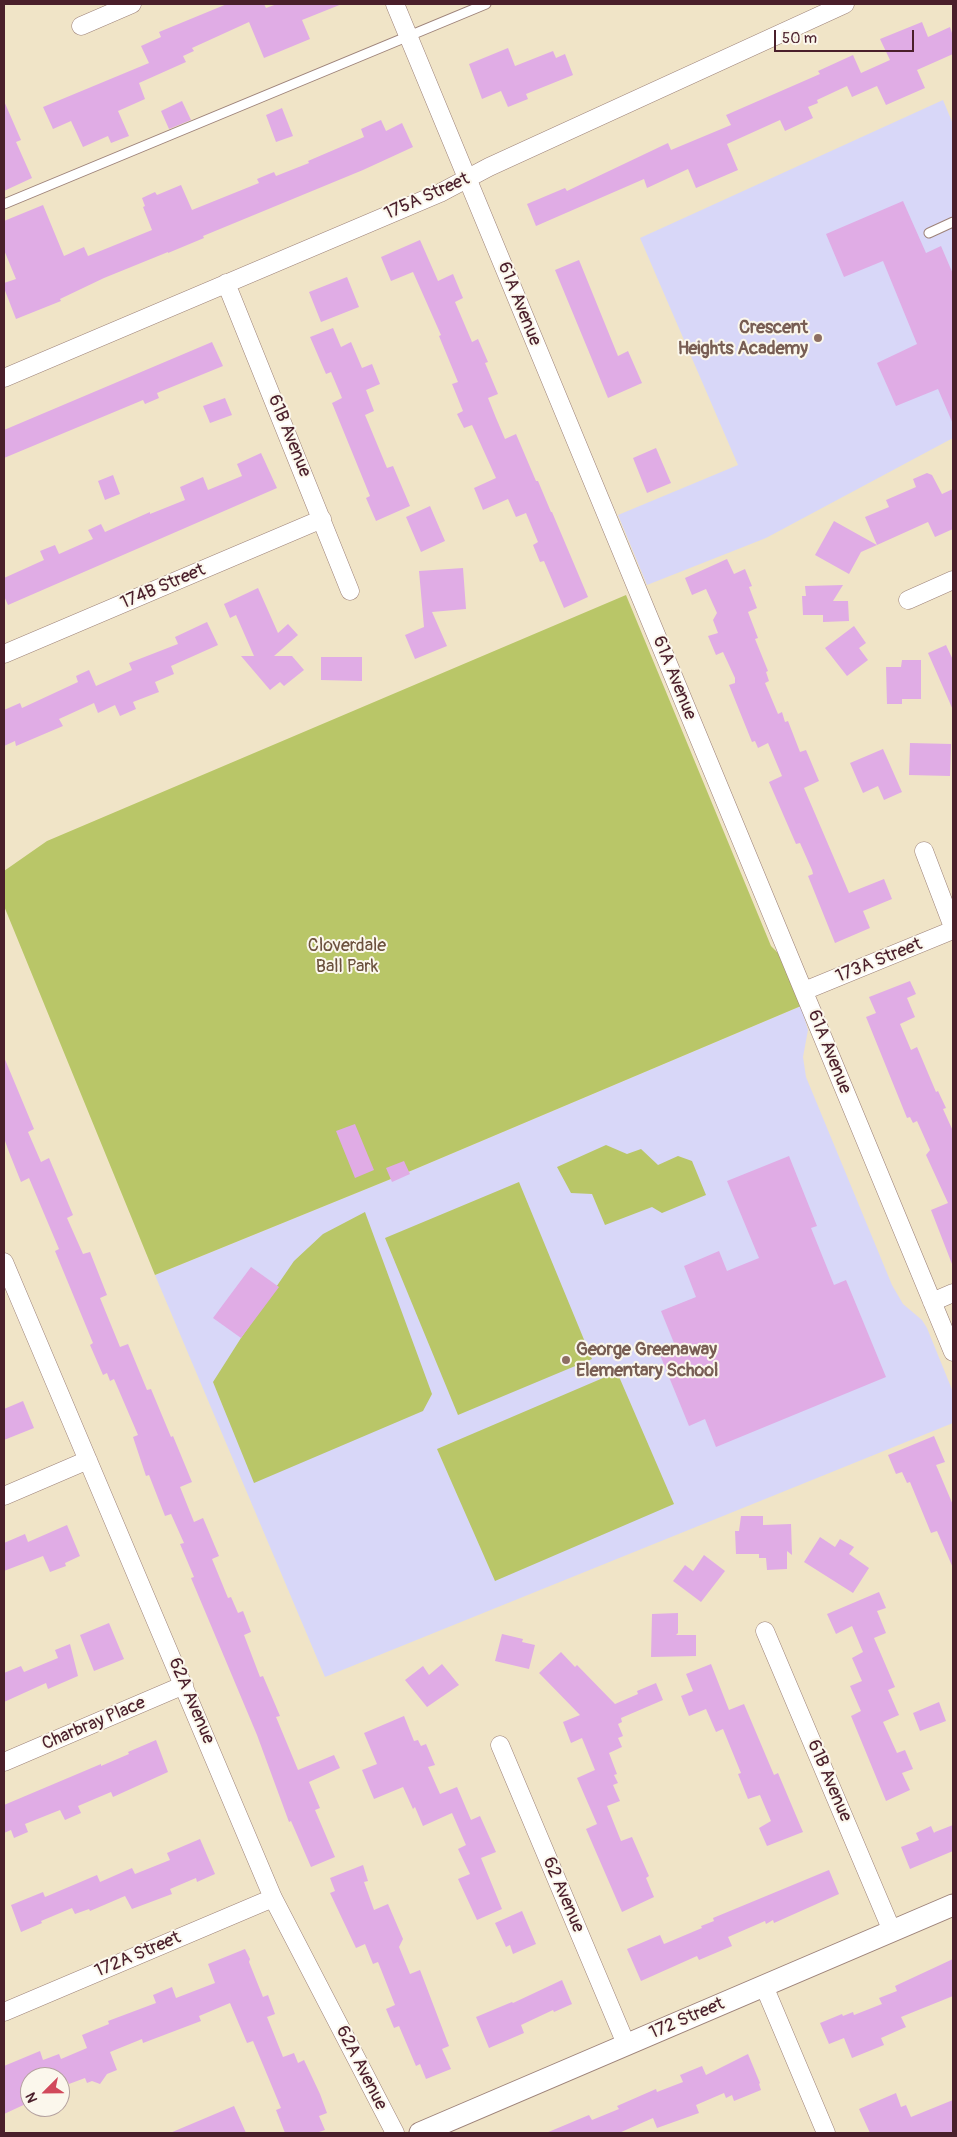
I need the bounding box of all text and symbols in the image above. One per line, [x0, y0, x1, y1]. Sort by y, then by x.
scale bar [777, 20, 917, 52]
text: 50 m [782, 29, 817, 48]
street label: 175A Street [381, 169, 473, 225]
street label: 61A Avenue [492, 259, 546, 349]
place label: Crescent Heights Academy [678, 317, 808, 359]
marker: Crescent Heights Academy [812, 332, 824, 344]
street label: 61B Avenue [263, 392, 315, 480]
street label: 174B Street [117, 559, 209, 615]
street label: 61A Avenue [647, 633, 701, 723]
street label: 173A Street [833, 934, 925, 988]
park label: Cloverdale Ball Park [308, 935, 386, 978]
street label: 61A Avenue [802, 1007, 856, 1097]
place label: George Greenaway Elementary School [576, 1339, 718, 1382]
marker: George Greenaway Elementary School [560, 1354, 572, 1366]
street label: 62A Avenue [163, 1655, 219, 1747]
street label: Charbray Place [39, 1693, 149, 1755]
street label: 61B Avenue [802, 1737, 856, 1825]
street label: 62 Avenue [537, 1854, 589, 1936]
street label: 172A Street [92, 1927, 184, 1983]
street label: 172 Street [646, 1994, 728, 2044]
street label: 62A Avenue [331, 2022, 391, 2114]
north arrow [20, 2067, 70, 2117]
text: N [22, 2090, 41, 2105]

